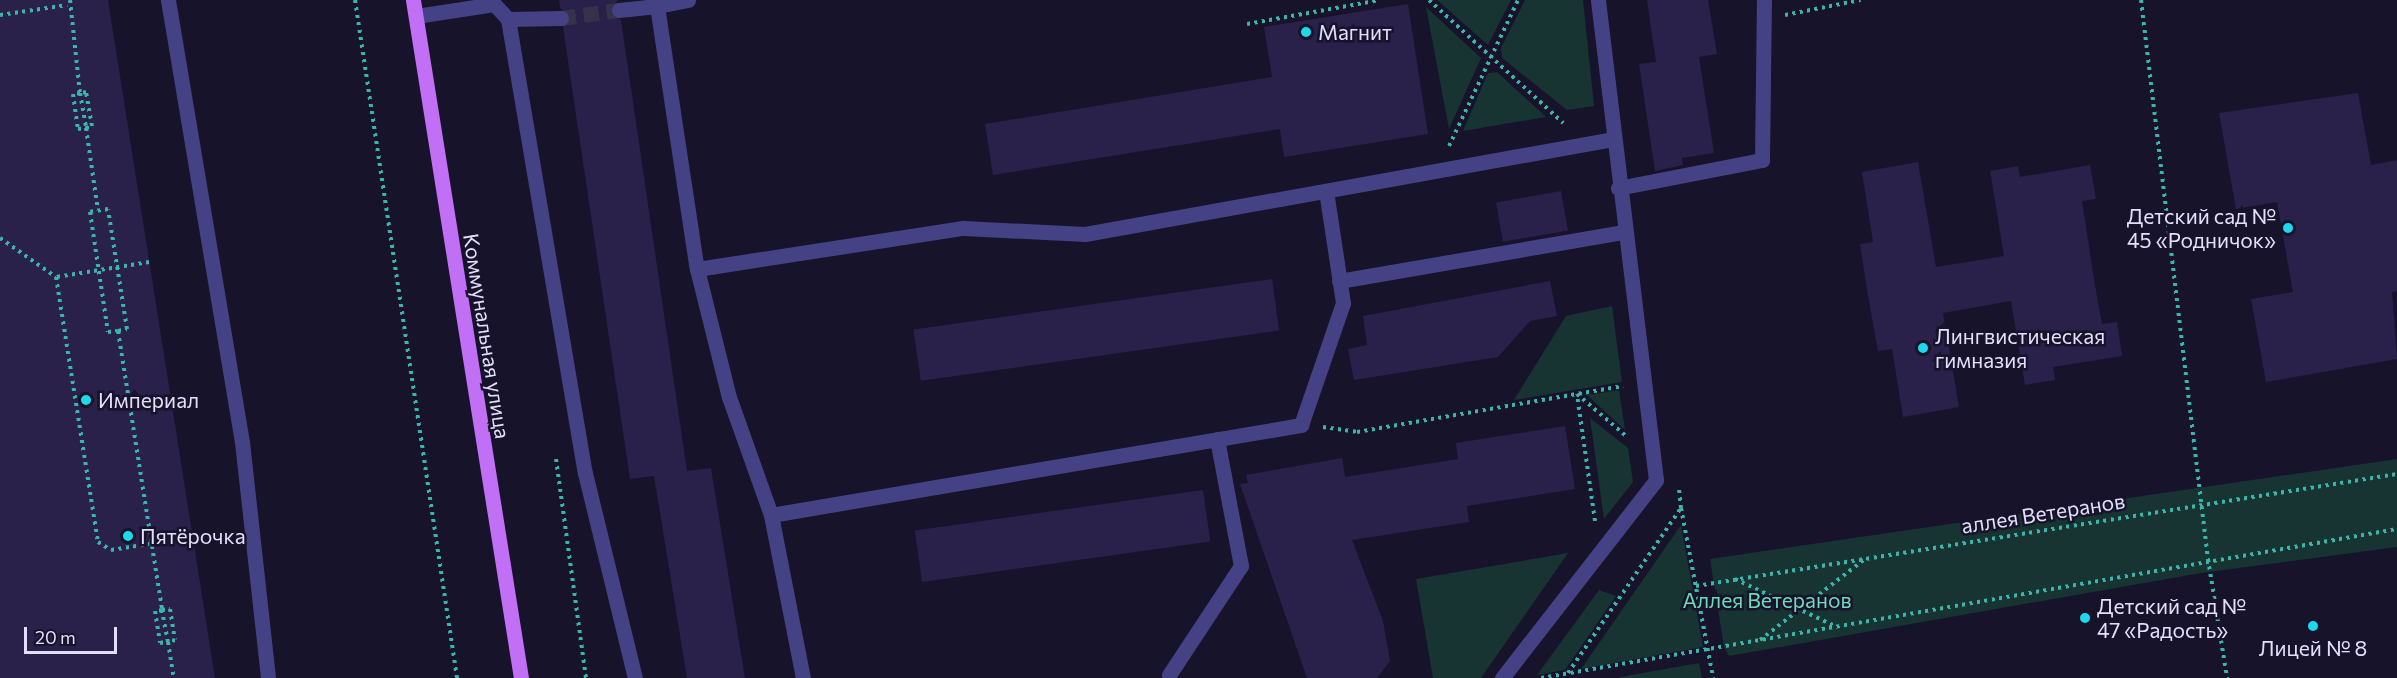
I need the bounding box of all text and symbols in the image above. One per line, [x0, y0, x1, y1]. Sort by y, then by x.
place label: Магнит [1318, 19, 1392, 45]
marker: Магнит [1299, 25, 1313, 39]
place label: Детский сад № 45 «Родничок» [2127, 203, 2276, 253]
marker: Детский сад № 45 «Родничок» [2281, 221, 2295, 235]
street label: Коммунальная улица [458, 232, 516, 440]
place label: Лингвистическая гимназия [1935, 323, 2105, 373]
marker: Лингвистическая гимназия [1916, 341, 1930, 355]
place label: Империал [98, 387, 199, 413]
marker: Империал [79, 393, 93, 407]
street label: аллея Ветеранов [1959, 488, 2127, 538]
place label: Пятёрочка [140, 523, 246, 549]
marker: Пятёрочка [121, 529, 135, 543]
park label: Аллея Ветеранов [1682, 587, 1852, 613]
place label: Детский сад № 47 «Радость» [2097, 593, 2246, 643]
marker: Детский сад № 47 «Радость» [2078, 611, 2092, 625]
scale bar [27, 615, 120, 653]
marker: Лицей № 8 [2306, 619, 2320, 633]
text: 20 m [35, 626, 76, 648]
place label: Лицей № 8 [2259, 635, 2367, 661]

